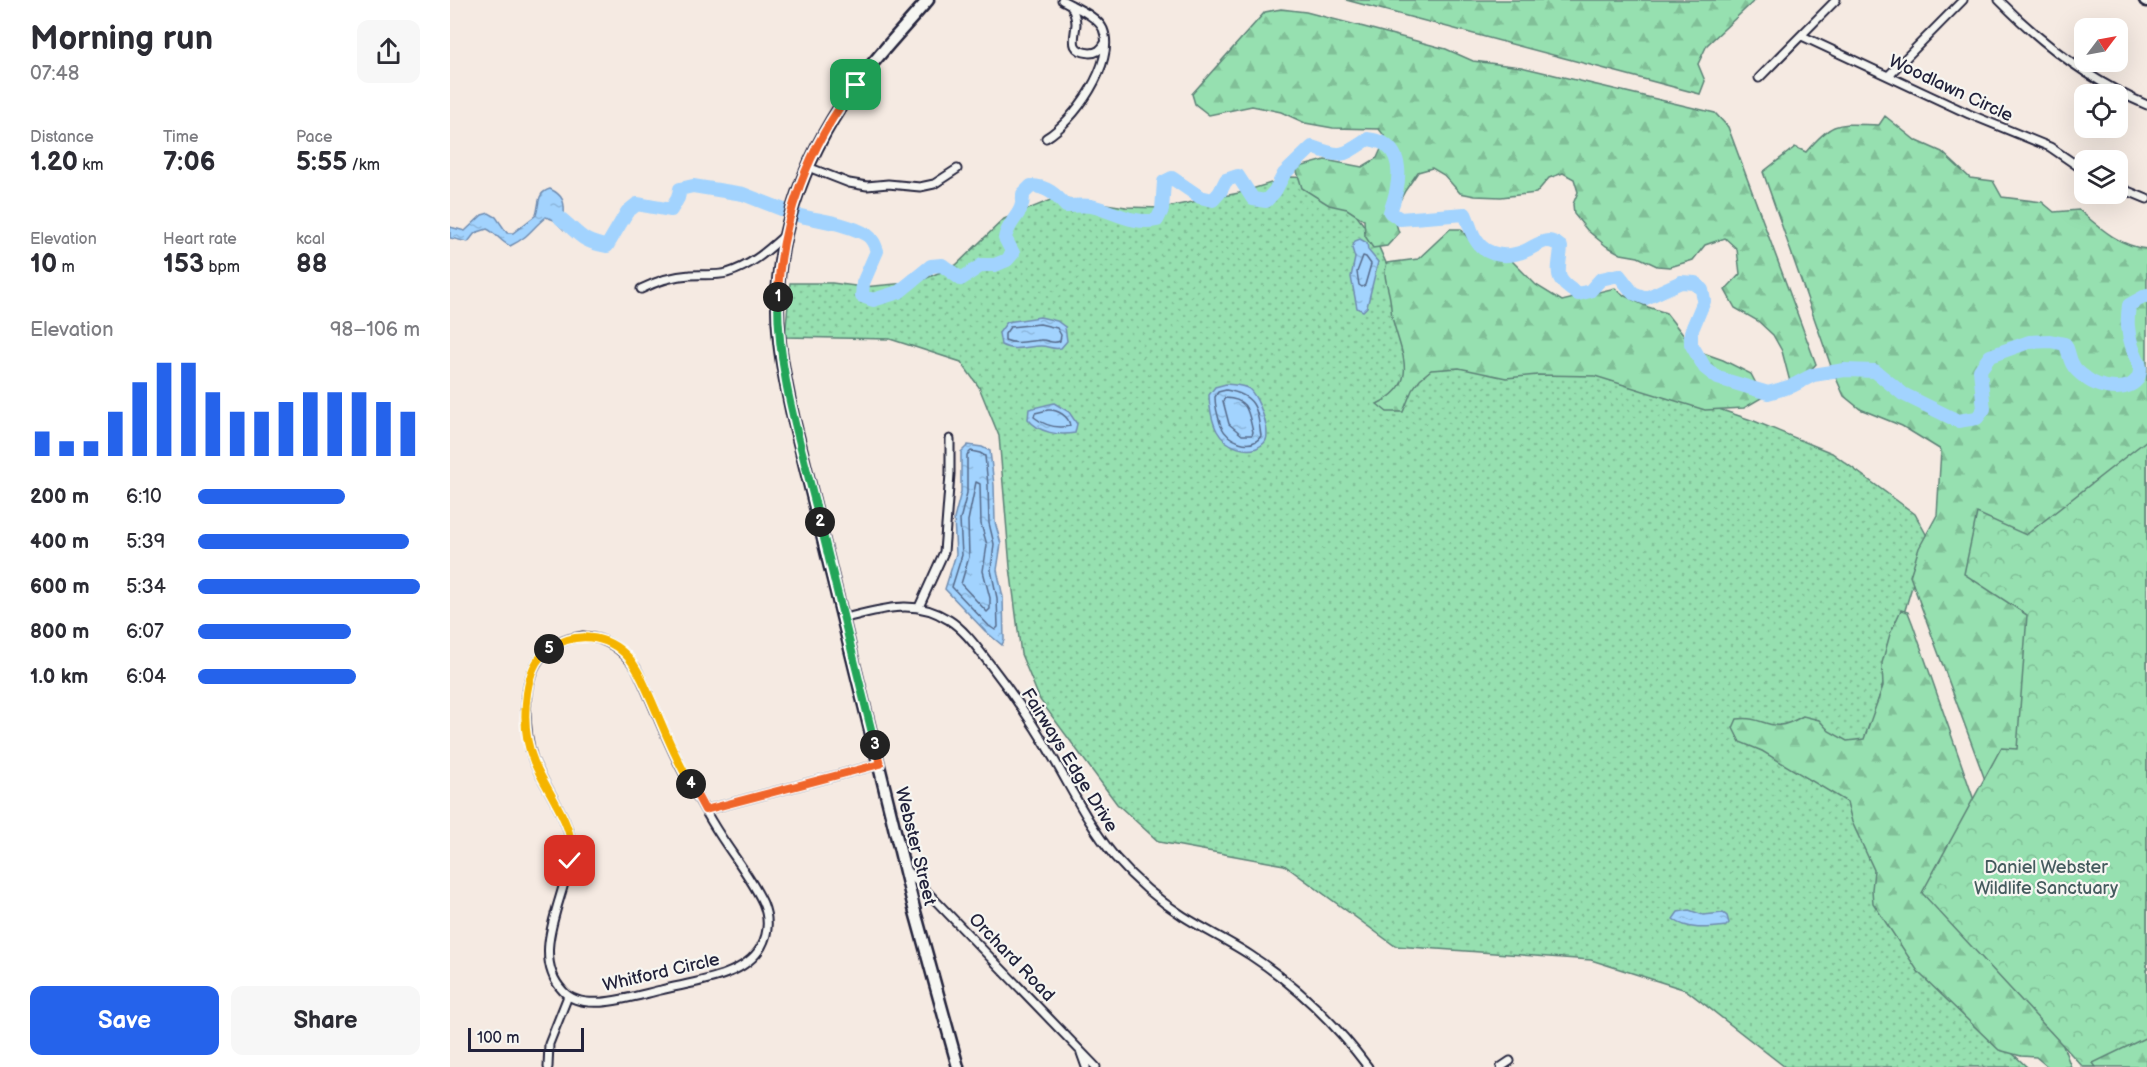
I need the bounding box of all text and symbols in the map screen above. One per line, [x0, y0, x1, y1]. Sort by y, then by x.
north arrow [2074, 18, 2128, 72]
map controls [2074, 18, 2128, 204]
text: Morning run [30, 19, 213, 59]
button: share [357, 20, 420, 83]
street label: Woodlawn Circle [1885, 50, 2017, 127]
pin [830, 59, 881, 110]
text: 07:48 [30, 62, 79, 86]
icon: arrive [839, 68, 872, 101]
button: locate [2074, 84, 2128, 138]
text: Distance [30, 128, 94, 147]
text: Time [163, 128, 198, 147]
text: Pace [296, 128, 332, 147]
text: 1.20 [30, 147, 78, 178]
text: 7:06 [163, 147, 216, 178]
text: 5:55 [296, 147, 347, 178]
button: layers [2074, 150, 2128, 204]
text: km [78, 156, 103, 175]
text: /km [347, 156, 380, 175]
text: Elevation [30, 230, 97, 249]
text: Heart rate [163, 230, 237, 249]
text: kcal [296, 230, 325, 249]
text: 10 [30, 249, 57, 280]
text: 153 [163, 249, 204, 280]
text: 88 [296, 249, 327, 280]
text: m [57, 258, 75, 277]
text: bpm [204, 258, 240, 277]
pin: 1 [763, 282, 793, 312]
text: 1 [775, 287, 781, 306]
text: Elevation [30, 318, 113, 342]
text: 98–106 m [330, 318, 420, 342]
text: 200 m [30, 485, 89, 509]
text: 6:10 [126, 485, 162, 509]
pin: 2 [805, 507, 835, 537]
text: 2 [815, 512, 825, 531]
text: 400 m [30, 530, 89, 554]
text: 5:39 [126, 530, 165, 554]
text: 600 m [30, 575, 90, 599]
text: 5:34 [126, 575, 166, 599]
text: 800 m [30, 620, 89, 644]
text: 6:07 [126, 620, 164, 644]
pin: 5 [534, 634, 564, 664]
text: 5 [544, 639, 554, 658]
text: 1.0 km [30, 665, 88, 689]
text: 6:04 [126, 665, 166, 689]
street label: Fairways Edge Drive [1017, 685, 1122, 836]
pin: 3 [860, 730, 890, 760]
text: 3 [870, 735, 880, 754]
pin: 4 [676, 769, 706, 799]
text: 4 [686, 774, 696, 793]
street label: Webster Street [891, 785, 940, 908]
pin [544, 835, 595, 886]
icon: check [553, 844, 586, 877]
park label: Daniel Webster Wildlife Sanctuary [1974, 857, 2119, 899]
street label: Orchard Road [964, 909, 1059, 1006]
street label: Whitford Circle [601, 949, 722, 996]
button: Save [30, 986, 219, 1055]
button: Share [231, 986, 420, 1055]
scale bar [468, 1025, 584, 1052]
text: 100 m [477, 1029, 520, 1048]

